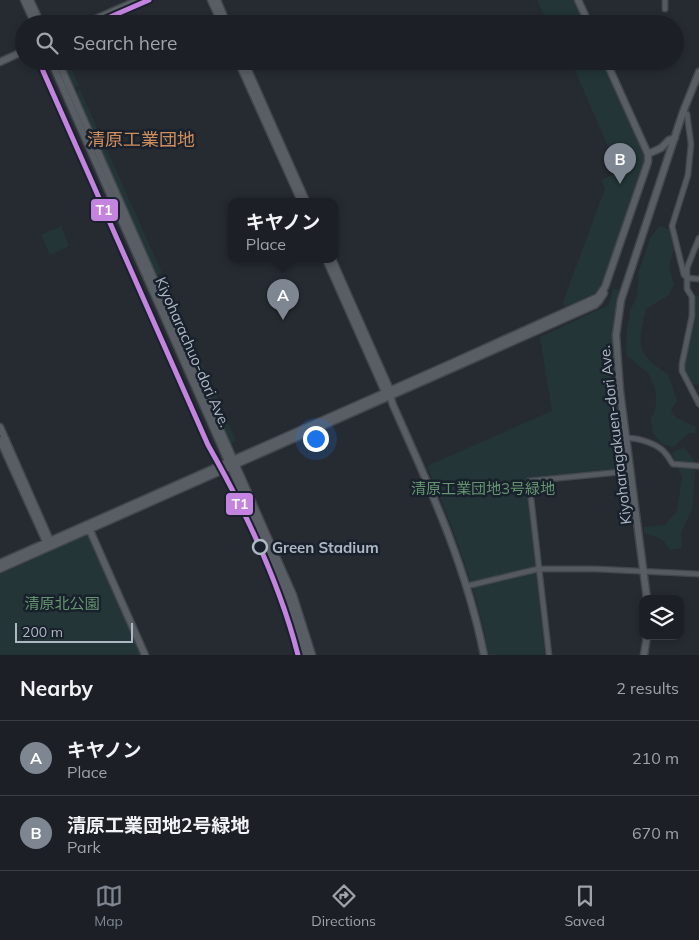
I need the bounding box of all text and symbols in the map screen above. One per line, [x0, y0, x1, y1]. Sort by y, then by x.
search box [15, 15, 684, 70]
icon: search [33, 29, 61, 57]
text: Search here [73, 31, 177, 55]
district label: 清原工業団地 [87, 128, 195, 151]
pin: B [604, 143, 636, 184]
line badge: T1 [90, 198, 119, 222]
popup [228, 198, 338, 263]
text: T1 [95, 201, 113, 219]
text: キヤノン [246, 210, 320, 234]
text: Place [246, 234, 286, 254]
street label: Kiyoharachuo-dori Ave. [151, 274, 235, 430]
pin: A [267, 279, 299, 320]
street label: Kiyoharagakuen-dori Ave. [595, 344, 635, 526]
your location [303, 426, 329, 452]
park label: 清原工業団地3号緑地 [411, 479, 555, 498]
line badge: T1 [225, 492, 254, 516]
text: T1 [231, 495, 249, 513]
place label: Green Stadium [272, 538, 379, 557]
marker: Green Stadium [252, 539, 268, 555]
park label: 清原北公園 [24, 594, 100, 613]
map controls [639, 595, 684, 640]
button: layers [639, 595, 684, 640]
scale bar [15, 620, 132, 643]
text: 200 m [22, 623, 63, 641]
text: Nearby [20, 675, 93, 701]
text: 2 results [616, 678, 679, 698]
text: キヤノン [67, 738, 141, 762]
text: A [30, 748, 42, 768]
text: 210 m [632, 748, 679, 768]
text: Place [67, 762, 107, 782]
text: 清原工業団地2号緑地 [67, 813, 249, 837]
text: B [30, 823, 42, 843]
text: 670 m [632, 823, 679, 843]
text: Park [67, 837, 101, 857]
tab: Map [94, 882, 123, 930]
tab: Directions [311, 882, 376, 930]
tab: Saved [564, 882, 605, 930]

